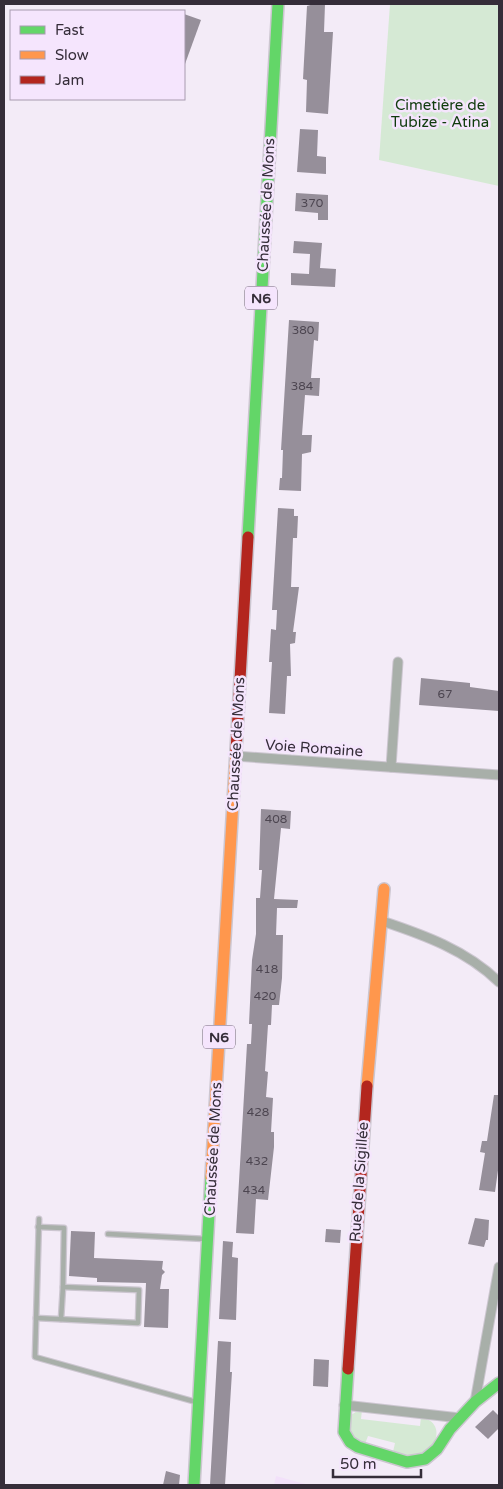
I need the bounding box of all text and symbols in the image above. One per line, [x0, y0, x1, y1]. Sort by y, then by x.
legend [10, 10, 185, 100]
text: Fast [55, 21, 85, 39]
text: Slow [55, 46, 89, 64]
text: Jam [55, 71, 84, 89]
park label: Cimetière de Tubize - Atina [391, 96, 489, 131]
street label: Chaussée de Mons [254, 138, 278, 272]
house number: 370 [301, 196, 324, 210]
road number: N6 [245, 286, 277, 310]
house number: 380 [292, 323, 315, 337]
house number: 384 [291, 379, 314, 393]
street label: Chaussée de Mons [224, 677, 248, 811]
house number: 67 [437, 687, 453, 701]
street label: Voie Romaine [264, 736, 364, 760]
house number: 408 [265, 812, 287, 826]
house number: 418 [256, 962, 278, 976]
house number: 420 [254, 989, 277, 1003]
road number: N6 [203, 1026, 235, 1048]
street label: Chaussée de Mons [201, 1082, 225, 1216]
house number: 428 [247, 1105, 269, 1119]
street label: Rue de la Sigillée [346, 1121, 372, 1243]
house number: 432 [246, 1154, 268, 1168]
house number: 434 [243, 1183, 266, 1197]
scale bar [333, 1446, 420, 1478]
text: 50 m [340, 1455, 377, 1473]

